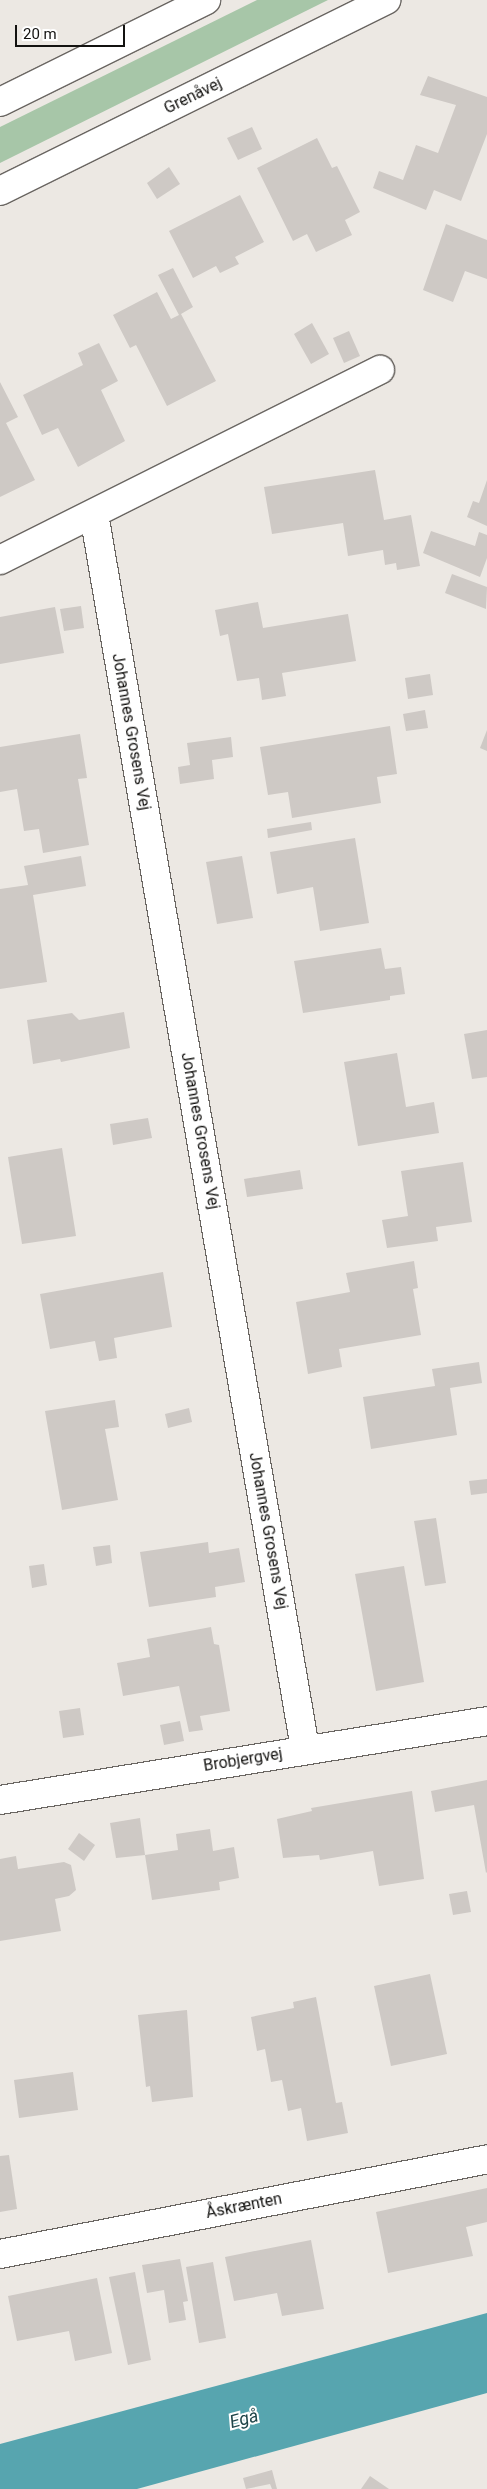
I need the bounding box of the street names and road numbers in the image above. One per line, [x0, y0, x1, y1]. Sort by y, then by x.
street label: Grenåvej [161, 74, 225, 118]
street label: Johannes Grosens Vej [108, 652, 154, 812]
street label: Johannes Grosens Vej [177, 1051, 223, 1211]
street label: Johannes Grosens Vej [245, 1451, 291, 1611]
street label: Brobjergvej [202, 1744, 284, 1776]
street label: Åskrænten [204, 2189, 284, 2223]

